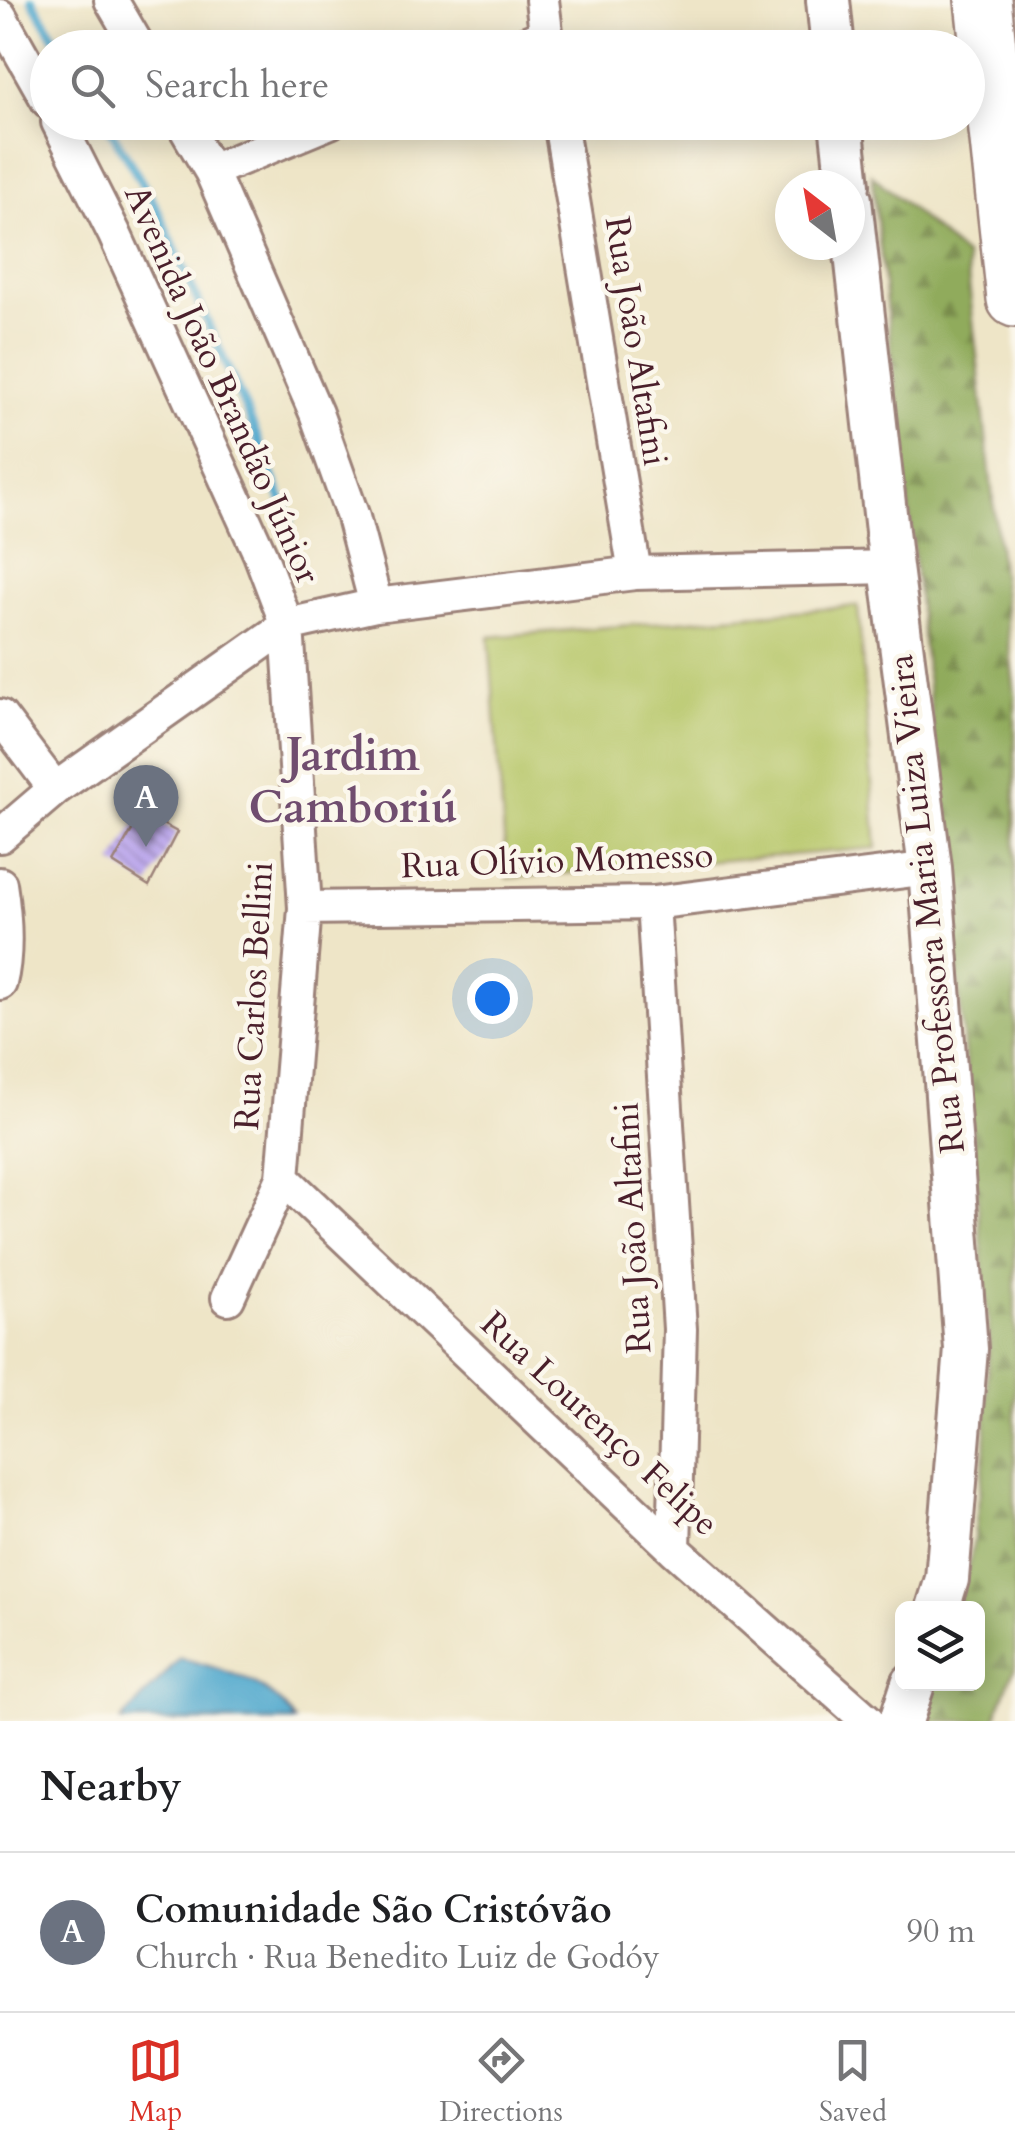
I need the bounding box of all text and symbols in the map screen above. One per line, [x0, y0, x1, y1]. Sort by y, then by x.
search box [30, 30, 985, 140]
icon: search [65, 58, 120, 113]
text: Search here [145, 59, 329, 111]
north arrow [775, 170, 865, 260]
street label: Avenida João Brandão Júnior [112, 177, 332, 592]
street label: Rua João Altafini [593, 213, 679, 469]
street label: Rua Professora Maria Luiza Vieira [877, 652, 977, 1156]
district label: Jardim Camboriú [248, 725, 458, 838]
pin: A [114, 764, 178, 847]
street label: Rua Olívio Momesso [400, 832, 714, 890]
street label: Rua Carlos Bellini [223, 861, 285, 1131]
your location [467, 973, 518, 1024]
street label: Rua João Altafini [602, 1101, 664, 1355]
street label: Rua Lourenço Felipe [470, 1301, 729, 1547]
map controls [895, 1601, 985, 1691]
button: layers [895, 1601, 985, 1691]
text: Nearby [40, 1758, 182, 1815]
text: Comunidade São Cristóvão [135, 1884, 612, 1936]
text: A [60, 1910, 85, 1954]
text: 90 m [907, 1910, 975, 1954]
text: Church · Rua Benedito Luiz de Godóy [135, 1936, 660, 1980]
tab: Map [128, 2033, 183, 2131]
tab: Directions [439, 2033, 563, 2131]
tab: Saved [819, 2033, 887, 2131]

